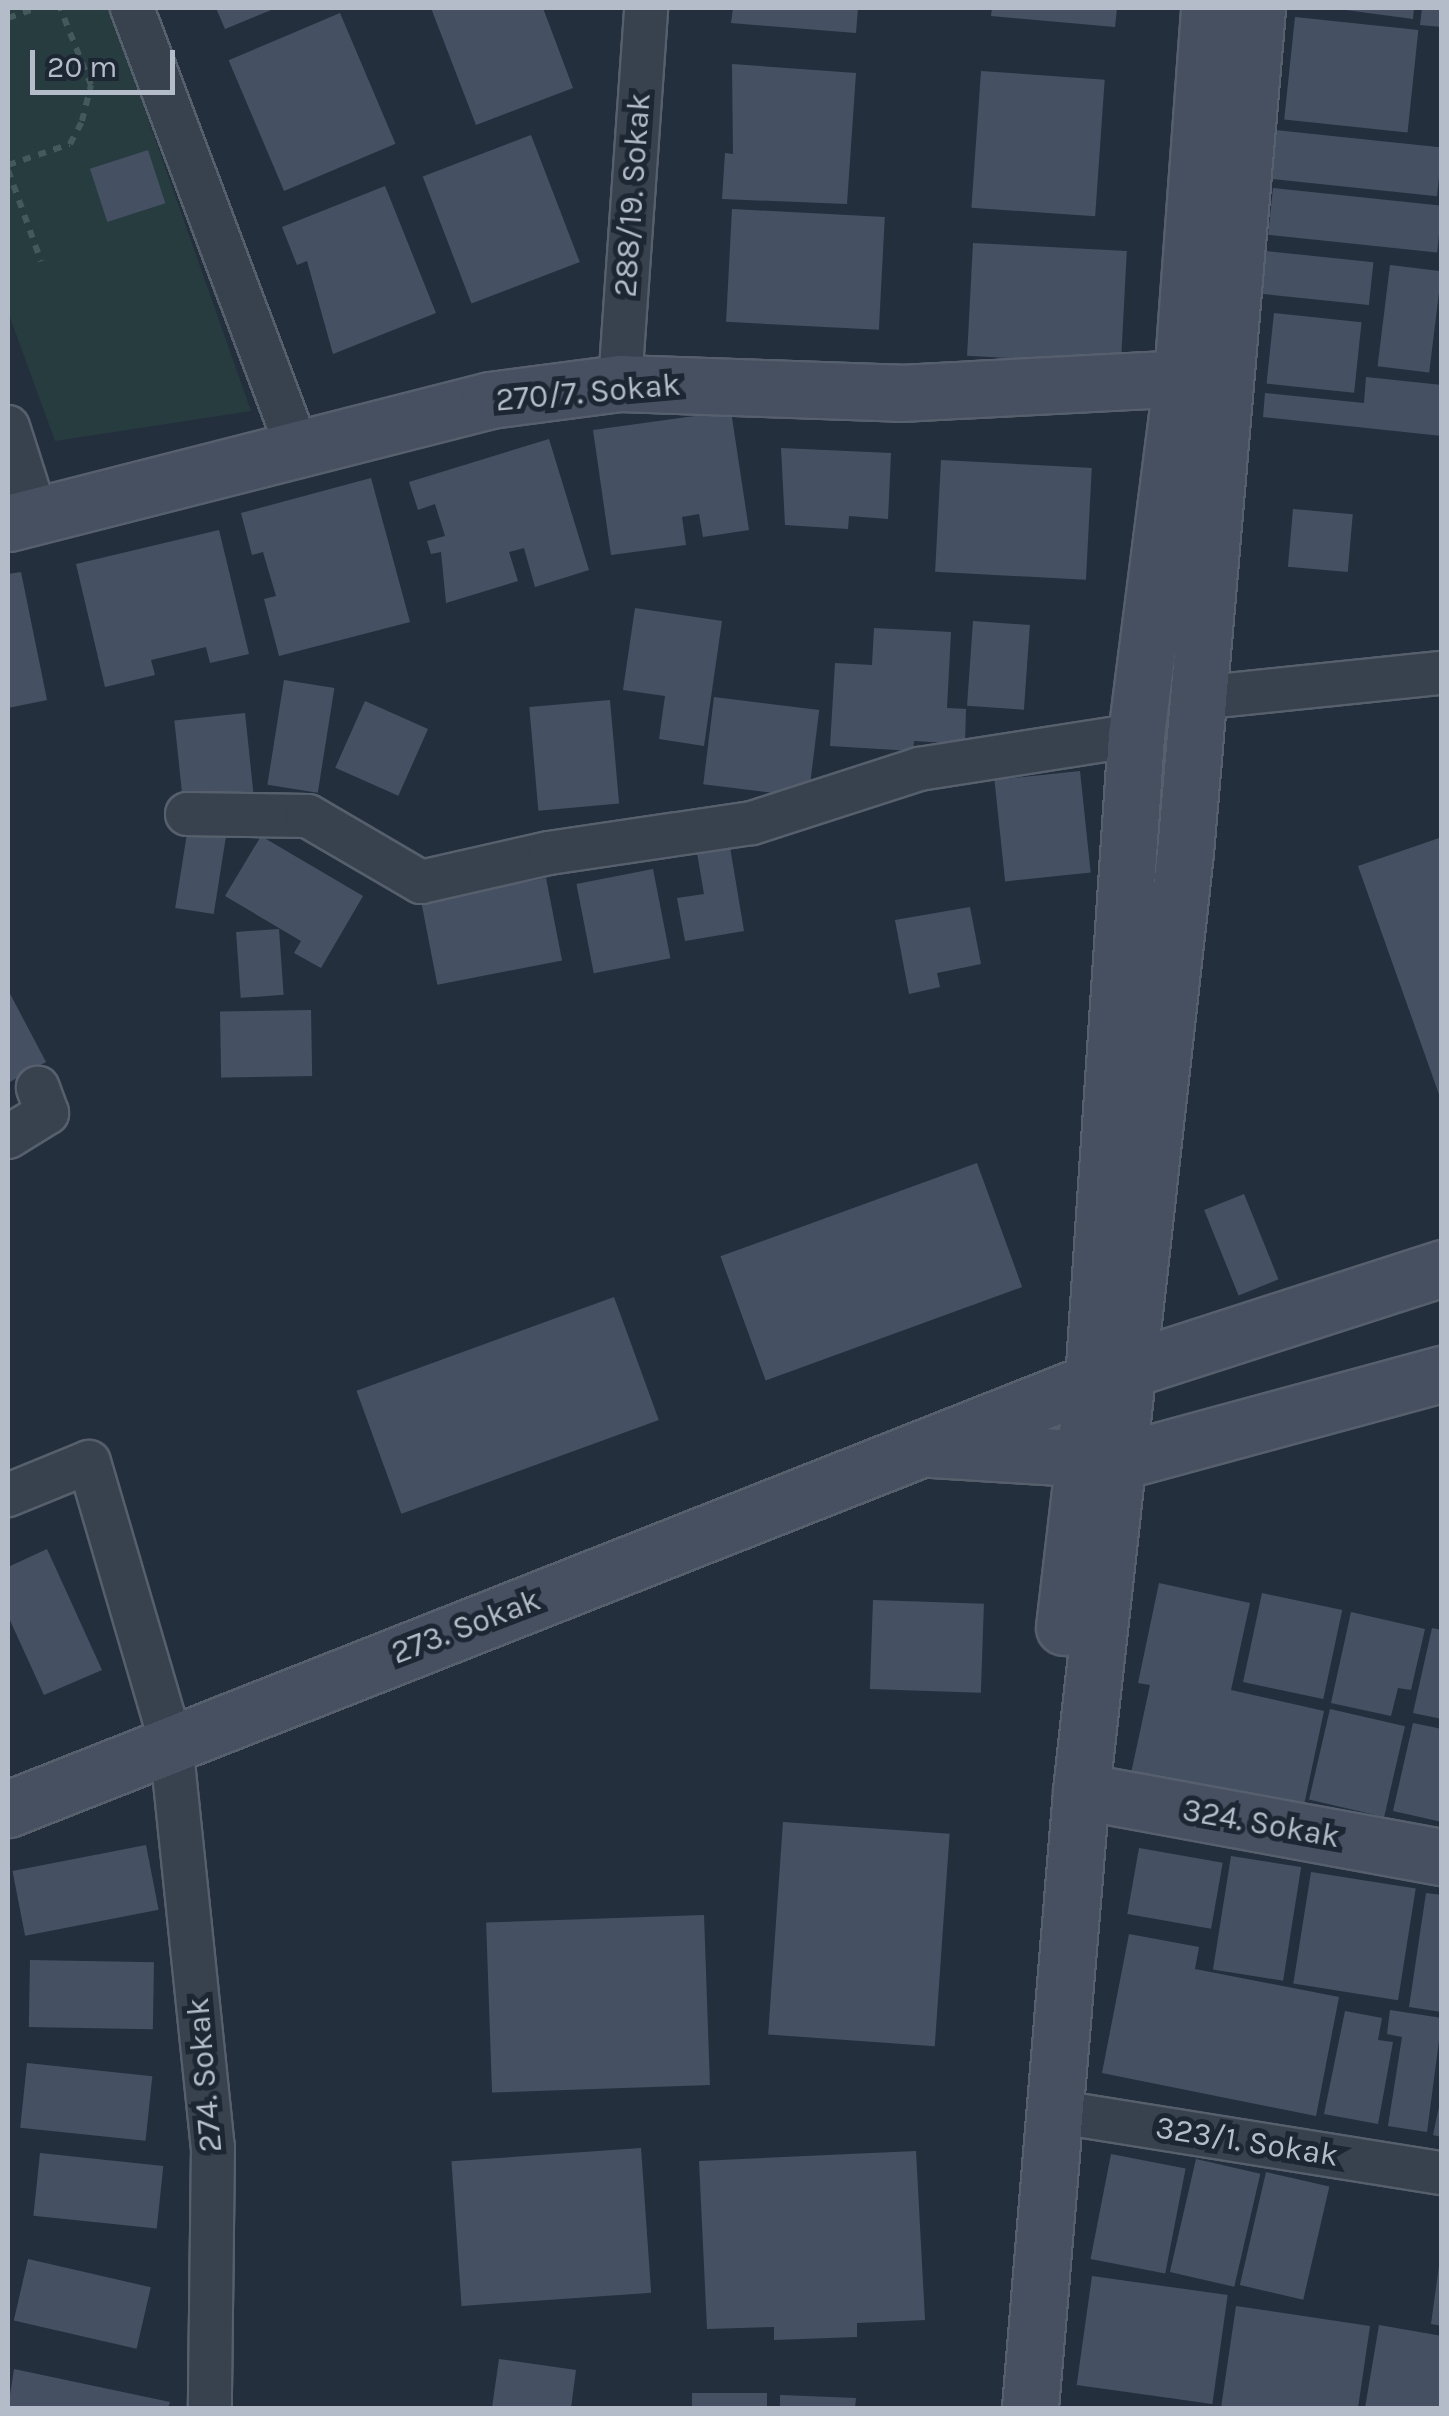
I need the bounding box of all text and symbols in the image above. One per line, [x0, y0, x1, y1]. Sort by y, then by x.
scale bar [35, 30, 180, 92]
text: 20 m [47, 49, 117, 85]
street label: 288/19. Sokak [607, 92, 659, 298]
street label: 270/7. Sokak [494, 366, 682, 420]
street label: 273. Sokak [386, 1581, 546, 1673]
street label: 324. Sokak [1179, 1791, 1343, 1857]
street label: 274. Sokak [179, 1996, 231, 2154]
street label: 323/1. Sokak [1153, 2109, 1341, 2175]

